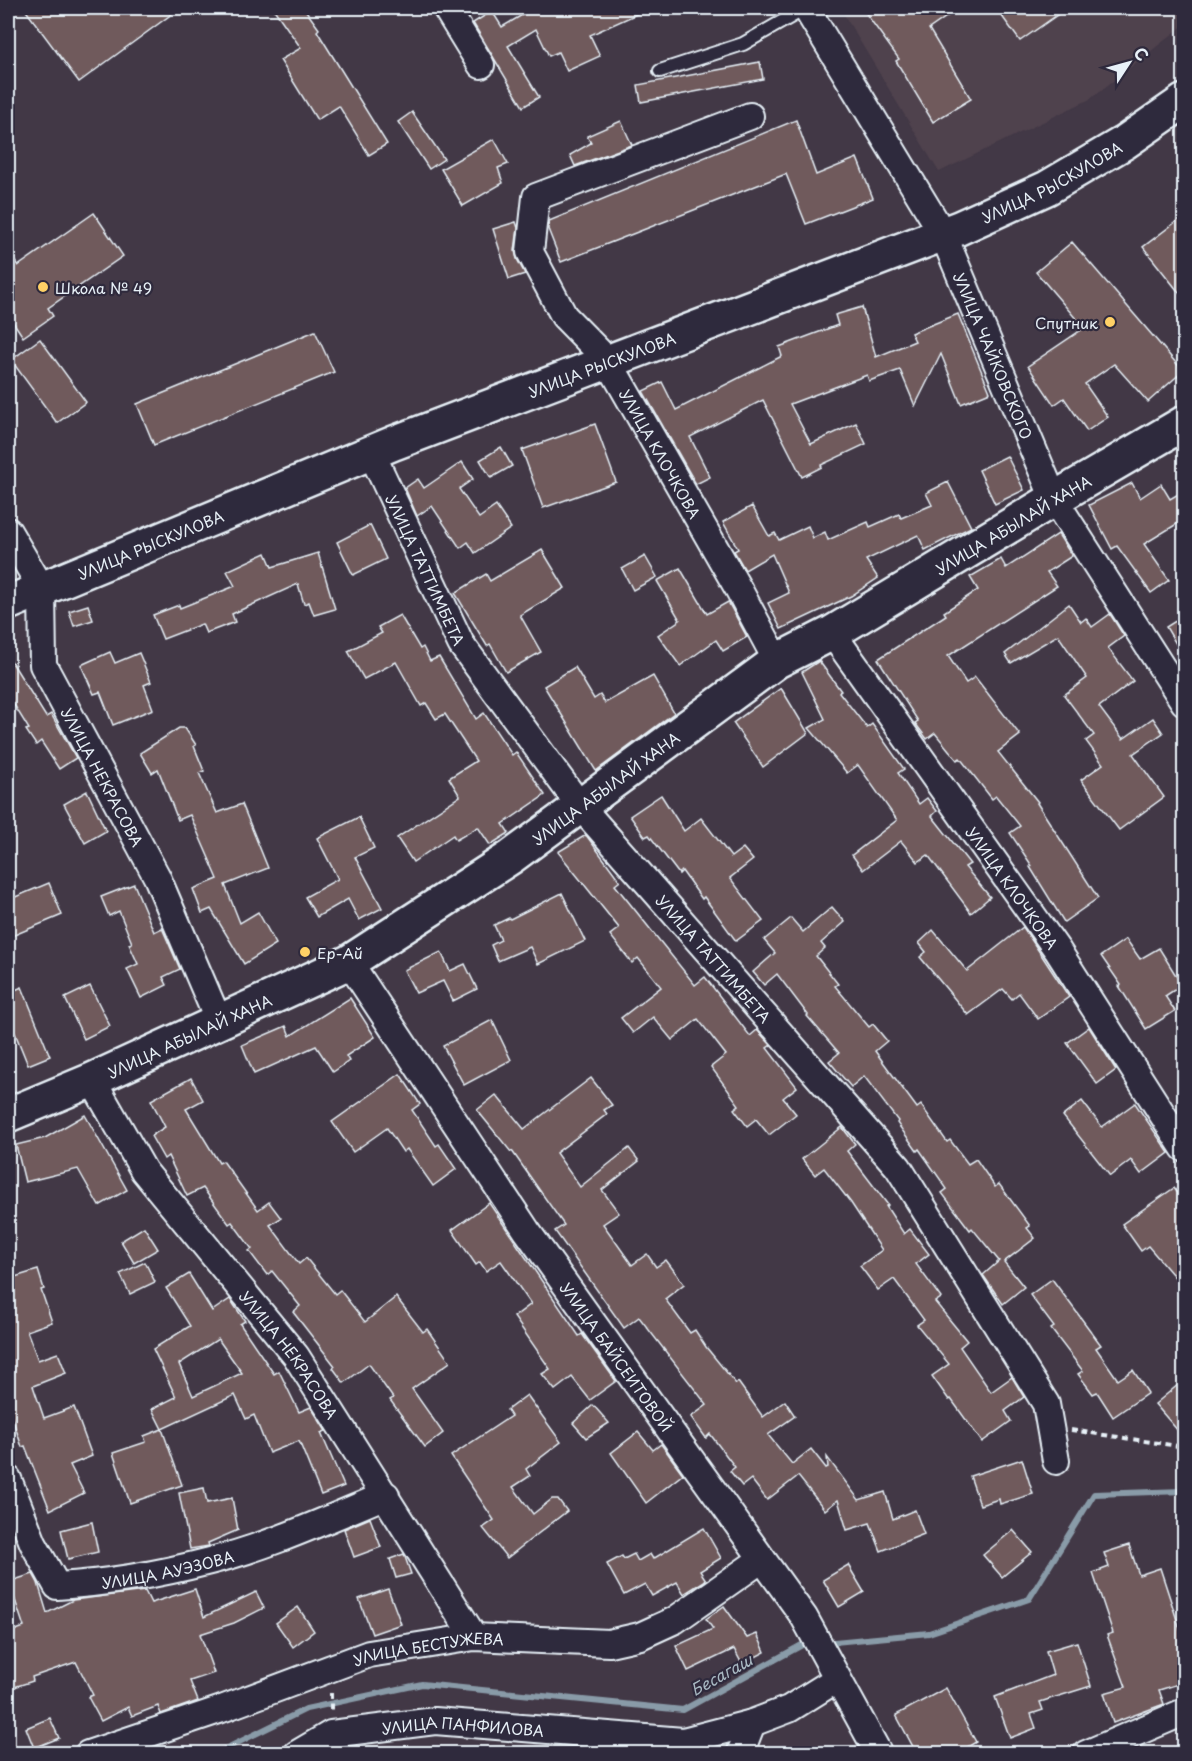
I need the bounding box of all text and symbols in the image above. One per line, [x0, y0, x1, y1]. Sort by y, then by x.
north arrow [1099, 33, 1159, 93]
text: С [1129, 42, 1155, 66]
street label: УЛИЦА РЫСКУЛОВА [978, 135, 1126, 228]
street label: УЛИЦА ЧАЙКОВСКОГО [949, 269, 1039, 442]
place label: Школа № 49 [55, 276, 152, 299]
marker: Школа № 49 [36, 280, 50, 294]
place label: Спутник [1035, 311, 1098, 334]
marker: Спутник [1103, 315, 1117, 329]
street label: УЛИЦА РЫСКУЛОВА [525, 325, 679, 402]
street label: УЛИЦА КЛОЧКОВА [615, 384, 707, 523]
street label: УЛИЦА АБЫЛАЙ ХАНА [930, 468, 1095, 580]
street label: УЛИЦА ТАТТИМБЕТА [381, 491, 471, 649]
street label: УЛИЦА РЫСКУЛОВА [74, 504, 227, 584]
street label: УЛИЦА НЕКРАСОВА [56, 703, 150, 850]
street label: УЛИЦА АБЫЛАЙ ХАНА [527, 725, 684, 850]
street label: УЛИЦА КЛОЧКОВА [961, 821, 1064, 954]
street label: УЛИЦА ТАТТИМБЕТА [651, 889, 777, 1027]
place label: Ер-Ай [317, 941, 363, 964]
marker: Ер-Ай [298, 945, 312, 959]
street label: УЛИЦА АБЫЛАЙ ХАНА [103, 988, 275, 1083]
street label: УЛИЦА БАЙСЕИТОВОЙ [555, 1277, 679, 1436]
street label: УЛИЦА НЕКРАСОВА [235, 1285, 344, 1423]
street label: УЛИЦА АУЭЗОВА [100, 1544, 236, 1593]
street label: УЛИЦА БЕСТУЖЕВА [349, 1625, 504, 1671]
water label: Бесагаш [686, 1646, 758, 1701]
street label: УЛИЦА ПАНФИЛОВА [380, 1709, 545, 1741]

